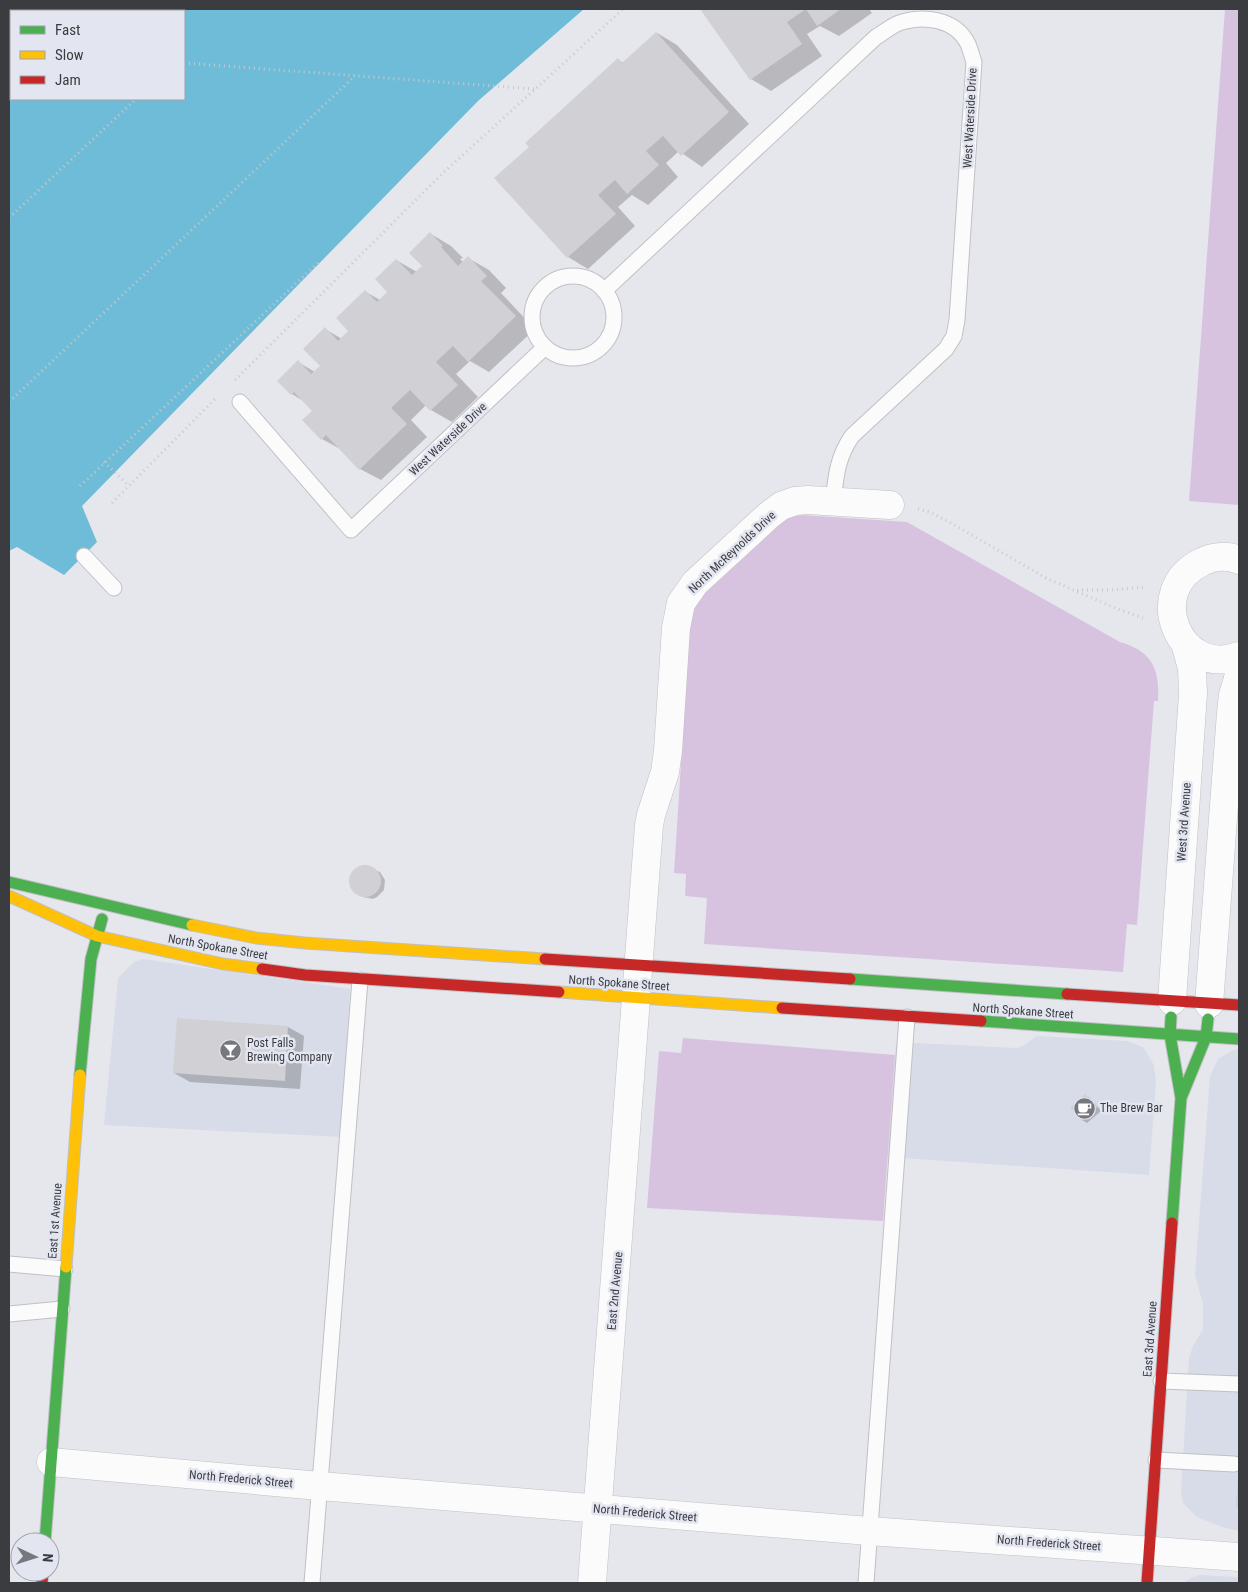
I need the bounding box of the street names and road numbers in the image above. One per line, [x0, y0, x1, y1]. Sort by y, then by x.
street label: West Waterside Drive [960, 67, 980, 168]
street label: West Waterside Drive [407, 399, 490, 478]
street label: North McReynolds Drive [686, 508, 779, 596]
street label: West 3rd Avenue [1174, 782, 1194, 862]
street label: North Spokane Street [167, 931, 269, 963]
street label: North Spokane Street [568, 972, 670, 994]
street label: North Spokane Street [972, 1000, 1074, 1022]
street label: East 1st Avenue [45, 1182, 65, 1259]
street label: East 2nd Avenue [605, 1251, 625, 1331]
street label: East 3rd Avenue [1140, 1300, 1160, 1378]
street label: North Frederick Street [189, 1467, 294, 1491]
street label: North Frederick Street [593, 1501, 698, 1525]
street label: North Frederick Street [997, 1532, 1102, 1554]

